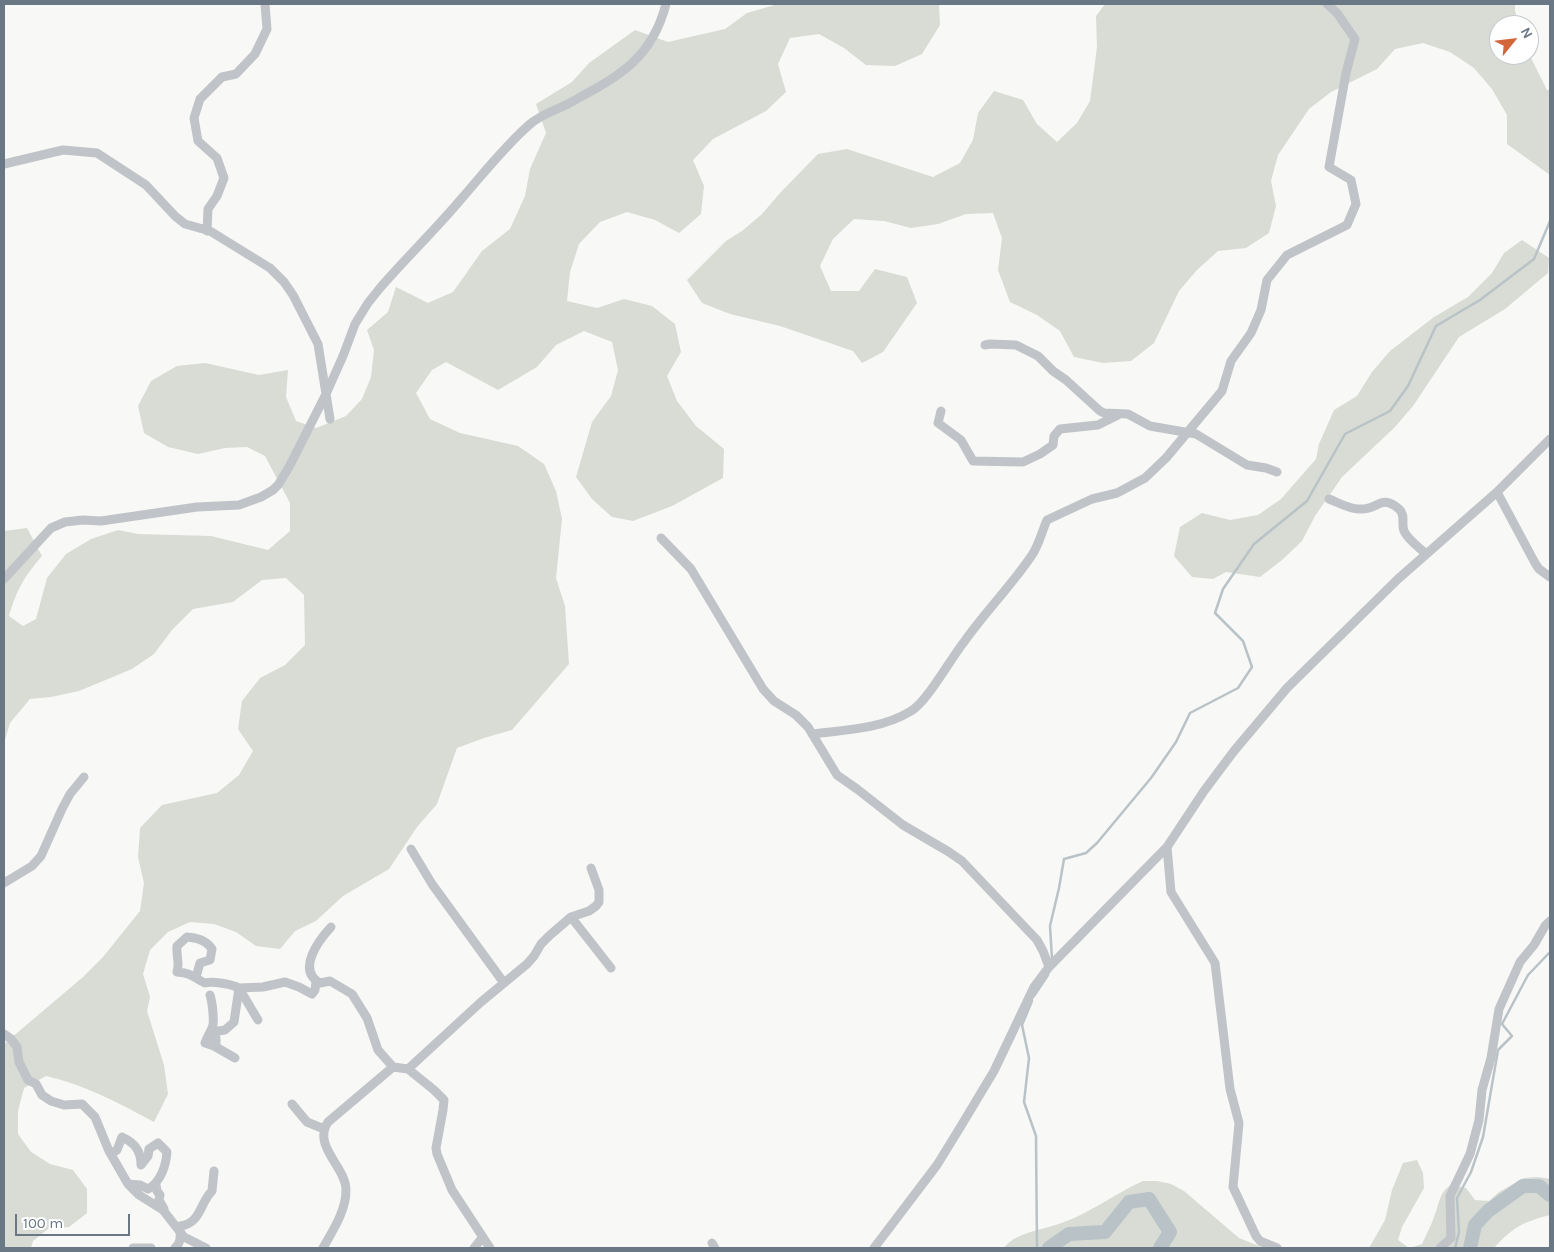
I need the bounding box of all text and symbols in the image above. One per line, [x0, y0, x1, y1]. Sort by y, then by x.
north arrow [1489, 15, 1539, 65]
text: N [1517, 24, 1537, 41]
scale bar [18, 1204, 132, 1236]
text: 100 m [23, 1214, 63, 1232]

